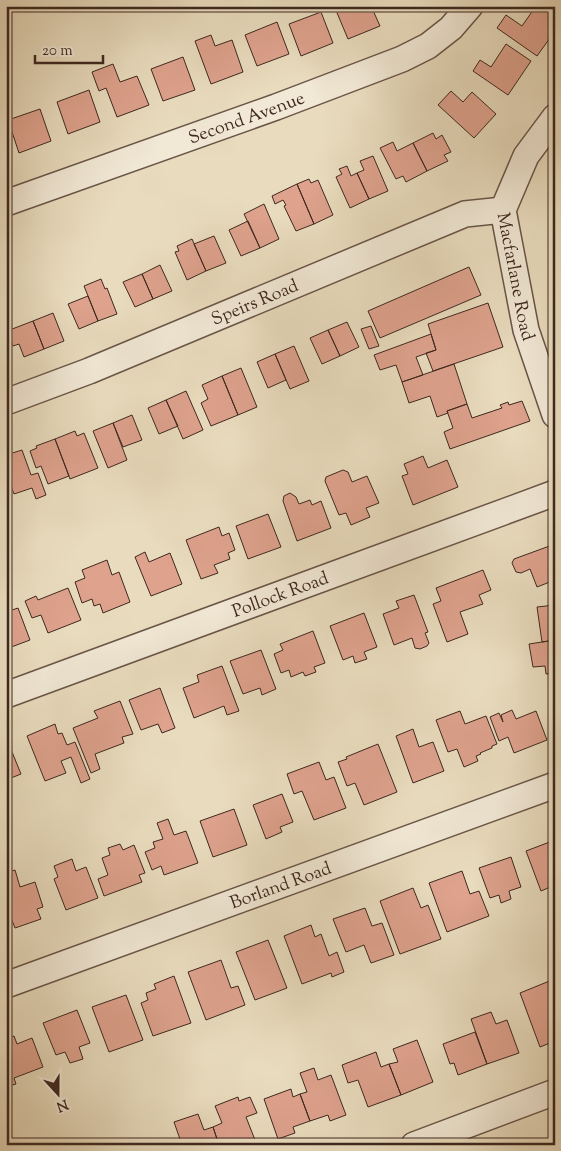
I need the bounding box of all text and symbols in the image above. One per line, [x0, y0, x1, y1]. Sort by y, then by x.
scale bar [35, 32, 102, 64]
text: 20 m [42, 41, 73, 62]
street label: Second Avenue [185, 86, 309, 152]
street label: Macfarlane Road [489, 210, 540, 345]
street label: Speirs Road [208, 274, 303, 334]
street label: Pollock Road [229, 566, 333, 626]
street label: Borland Road [227, 857, 335, 917]
north arrow [32, 1068, 82, 1118]
text: N [53, 1093, 71, 1116]

